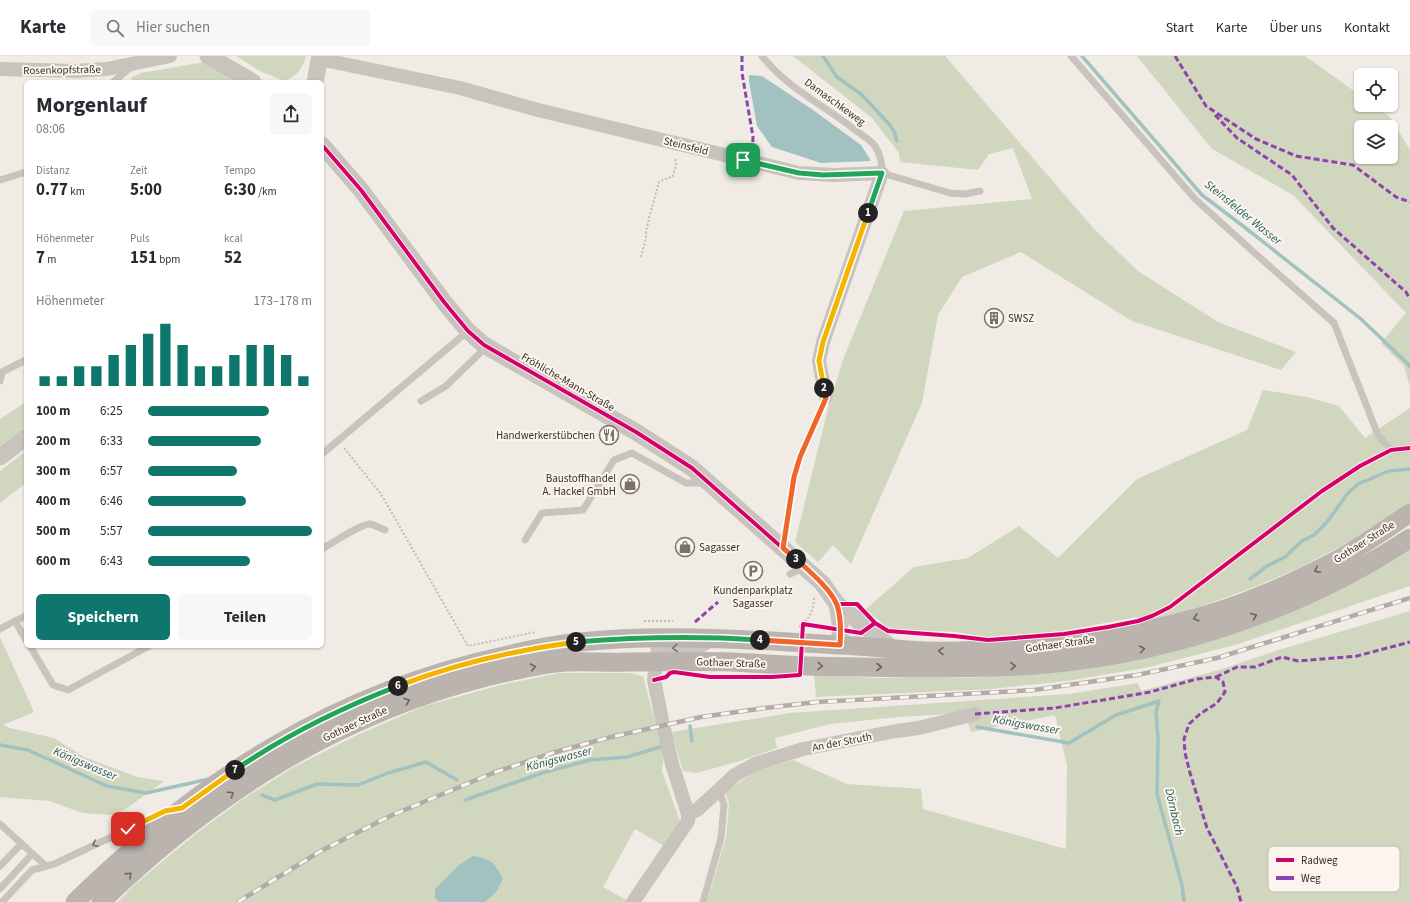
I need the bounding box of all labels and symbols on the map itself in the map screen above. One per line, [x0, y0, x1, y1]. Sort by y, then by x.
street label: Rosenkopfstraße [23, 62, 101, 78]
street label: Damaschkeweg [801, 75, 869, 130]
street label: Steinsfeld [662, 133, 710, 159]
pin [726, 143, 760, 177]
water label: Steinsfelder Wasser [1201, 176, 1286, 250]
pin: 1 [858, 203, 878, 223]
building icon: SWSZ [983, 307, 1005, 329]
place label: SWSZ [1008, 311, 1034, 326]
street label: Fröhliche-Mann-Straße [519, 349, 618, 415]
pin: 2 [814, 378, 834, 398]
restaurant icon: Handwerkerstübchen [598, 424, 620, 446]
place label: Handwerkerstübchen [496, 428, 595, 443]
place label: Baustoffhandel A. Hackel GmbH [542, 471, 616, 499]
shop icon: Baustoffhandel A. Hackel GmbH [619, 473, 641, 495]
street label: Gothaer Straße [1331, 517, 1398, 567]
shop icon: Sagasser [674, 536, 696, 558]
place label: Sagasser [699, 540, 740, 555]
pin: 3 [786, 549, 806, 569]
parking icon: Kundenparkplatz Sagasser [742, 560, 764, 582]
one-way arrow [1314, 565, 1321, 573]
place label: Kundenparkplatz Sagasser [713, 583, 793, 611]
one-way arrow [1193, 613, 1200, 622]
one-way arrow [1250, 613, 1257, 621]
pin: 4 [750, 630, 770, 650]
pin: 5 [566, 632, 586, 652]
street label: Gothaer Straße [1025, 632, 1096, 656]
one-way arrow [672, 644, 678, 653]
one-way arrow [1139, 645, 1145, 653]
one-way arrow [938, 647, 944, 655]
street label: Gothaer Straße [696, 654, 767, 672]
one-way arrow [1010, 661, 1016, 670]
one-way arrow [817, 662, 823, 671]
one-way arrow [529, 663, 536, 672]
one-way arrow [876, 663, 882, 671]
pin: 6 [388, 676, 408, 696]
one-way arrow [404, 697, 411, 705]
street label: Gothaer Straße [320, 702, 390, 745]
water label: Königswasser [991, 711, 1062, 739]
street label: An der Struth [811, 729, 873, 755]
water label: Königswasser [524, 742, 595, 776]
water label: Königswasser [51, 743, 120, 785]
pin: 7 [225, 760, 245, 780]
water label: Dörnbach [1160, 787, 1188, 837]
one-way arrow [227, 791, 234, 799]
pin [111, 812, 145, 846]
one-way arrow [92, 839, 100, 847]
legend [1268, 846, 1400, 892]
text: Radweg [1301, 853, 1338, 868]
text: Weg [1301, 871, 1321, 886]
one-way arrow [124, 872, 132, 880]

